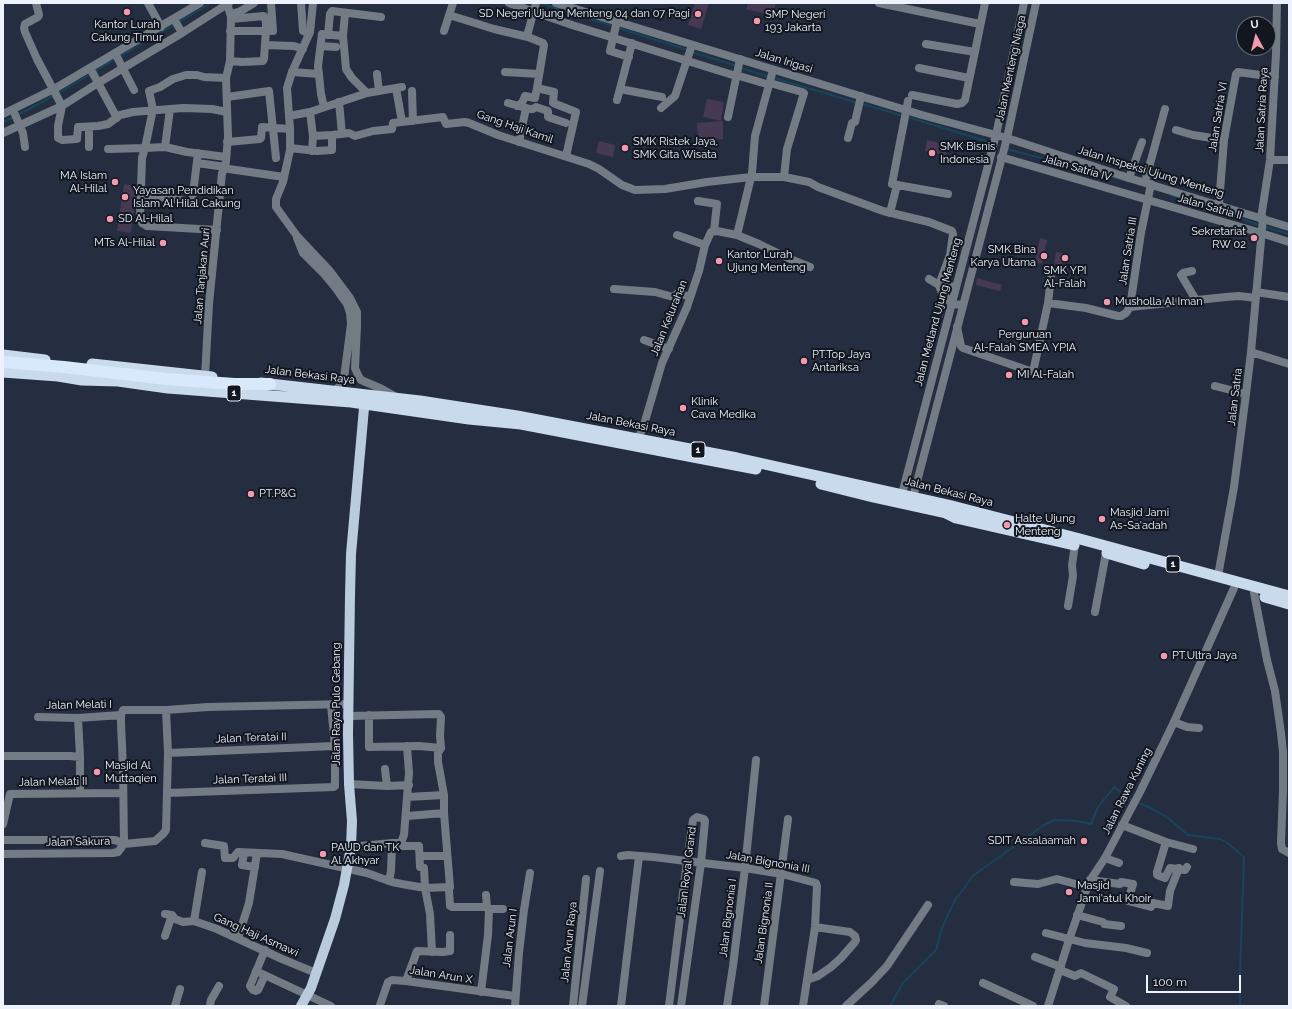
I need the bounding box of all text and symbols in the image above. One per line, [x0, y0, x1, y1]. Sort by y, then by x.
marker: Kantor Lurah Cakung Timur [122, 7, 132, 17]
place label: SD Negeri Ujung Menteng 04 dan 07 Pagi [479, 7, 690, 21]
place label: SMP Negeri 193 Jakarta [765, 8, 825, 34]
marker: SD Negeri Ujung Menteng 04 dan 07 Pagi [693, 9, 703, 19]
street label: Jalan Menteng Niaga [993, 14, 1029, 122]
marker: SMP Negeri 193 Jakarta [752, 16, 762, 26]
north arrow [1236, 16, 1276, 56]
place label: Kantor Lurah Cakung Timur [91, 18, 163, 44]
text: U [1250, 18, 1259, 32]
street label: Jalan Irigasi [754, 46, 814, 76]
street label: Jalan Satria Raya [1253, 67, 1271, 153]
street label: Jalan Satria VI [1206, 81, 1230, 153]
street label: Gang Haji Kamil [475, 108, 555, 146]
place label: SMK Ristek Jaya, SMK Gita Wisata [633, 135, 718, 161]
place label: SMK Bisnis Indonesia [940, 140, 995, 166]
marker: SMK Ristek Jaya, SMK Gita Wisata [620, 143, 630, 153]
street label: Jalan Inspeksi Ujung Menteng [1076, 143, 1226, 201]
marker: SMK Bisnis Indonesia [927, 148, 937, 158]
street label: Jalan Satria IV [1041, 152, 1113, 184]
place label: MA Islam Al-Hilal [60, 169, 107, 195]
marker: MA Islam Al-Hilal [110, 177, 120, 187]
place label: Yayasan Pendidikan Islam Al Hilal Cakung [133, 184, 241, 210]
marker: Yayasan Pendidikan Islam Al Hilal Cakung [120, 192, 130, 202]
street label: Jalan Satria II [1176, 192, 1244, 222]
place label: SD Al-Hilal [118, 212, 173, 226]
marker: SD Al-Hilal [105, 214, 115, 224]
street label: Jalan Satria III [1116, 216, 1140, 286]
place label: Sekretariat RW 02 [1191, 225, 1246, 251]
street label: Jalan Tanjakan Auri [191, 227, 213, 325]
marker: Sekretariat RW 02 [1249, 233, 1259, 243]
place label: MTs Al-Hilal [94, 236, 155, 250]
street label: Jalan Metland Ujung Menteng [912, 236, 964, 388]
marker: MTs Al-Hilal [158, 238, 168, 248]
place label: SMK Bina Karya Utama [970, 243, 1036, 269]
place label: Kantor Lurah Ujung Menteng [727, 248, 806, 274]
marker: SMK Bina Karya Utama [1039, 251, 1049, 261]
marker: SMK YPI Al-Falah [1060, 253, 1070, 263]
marker: Kantor Lurah Ujung Menteng [714, 256, 724, 266]
place label: SMK YPI Al-Falah [1044, 264, 1086, 290]
street label: Jalan Kelurahan [648, 278, 690, 358]
place label: Musholla Al Iman [1115, 295, 1203, 309]
marker: Musholla Al Iman [1102, 297, 1112, 307]
marker: Perguruan Al-Falah SMEA YPIA [1020, 317, 1030, 327]
place label: Perguruan Al-Falah SMEA YPIA [974, 328, 1076, 354]
place label: PT.Top Jaya Antariksa [812, 348, 871, 374]
marker: PT.Top Jaya Antariksa [799, 356, 809, 366]
street label: Jalan Bekasi Raya [264, 363, 356, 387]
street label: Jalan Satria [1225, 367, 1245, 427]
place label: MI Al-Falah [1017, 368, 1074, 382]
marker: MI Al-Falah [1004, 370, 1014, 380]
road number: 1 [227, 385, 241, 401]
place label: Klinik Cava Medika [691, 395, 756, 421]
marker: Klinik Cava Medika [678, 403, 688, 413]
street label: Jalan Bekasi Raya [585, 409, 677, 439]
road number: 1 [691, 442, 705, 458]
street label: Jalan Bekasi Raya [904, 475, 994, 509]
place label: PT.P&G [259, 487, 296, 501]
marker: PT.P&G [246, 489, 256, 499]
place label: Masjid Jami As-Sa'adah [1110, 506, 1169, 532]
place label: Halte Ujung Menteng [1015, 512, 1075, 538]
marker: Masjid Jami As-Sa'adah [1097, 514, 1107, 524]
marker: Halte Ujung Menteng [1002, 520, 1012, 530]
road number: 1 [1166, 556, 1180, 572]
street label: Jalan Raya Pulo Gebang [330, 643, 344, 765]
place label: PT.Ultra Jaya [1172, 649, 1237, 663]
marker: PT.Ultra Jaya [1159, 651, 1169, 661]
street label: Jalan Melati I [46, 698, 112, 712]
street label: Jalan Teratai II [215, 730, 287, 746]
street label: Jalan Rawa Kuning [1099, 746, 1155, 836]
place label: Masjid Al Muttaqien [105, 759, 157, 785]
marker: Masjid Al Muttaqien [92, 767, 102, 777]
street label: Jalan Teratai III [213, 771, 287, 787]
street label: Jalan Melati II [19, 775, 87, 789]
street label: Jalan Royal Grand [675, 826, 699, 918]
place label: SDIT Assalaamah [988, 834, 1076, 848]
street label: Jalan Sakura [46, 835, 110, 849]
marker: SDIT Assalaamah [1079, 836, 1089, 846]
place label: PAUD dan TK Al Akhyar [331, 841, 399, 867]
street label: Jalan Bignonia III [725, 848, 811, 876]
marker: PAUD dan TK Al Akhyar [318, 849, 328, 859]
street label: Jalan Bignonia I [717, 878, 739, 958]
place label: Masjid Jami'atul Khoir [1077, 879, 1151, 905]
street label: Jalan Bignonia II [752, 882, 776, 964]
marker: Masjid Jami'atul Khoir [1064, 887, 1074, 897]
street label: Jalan Arun Raya [558, 901, 580, 983]
street label: Jalan Arun I [500, 908, 520, 968]
street label: Gang Haji Asmawi [211, 910, 301, 960]
street label: Jalan Arun X [409, 964, 473, 986]
scale bar [1148, 967, 1243, 993]
text: 100 m [1153, 975, 1187, 989]

